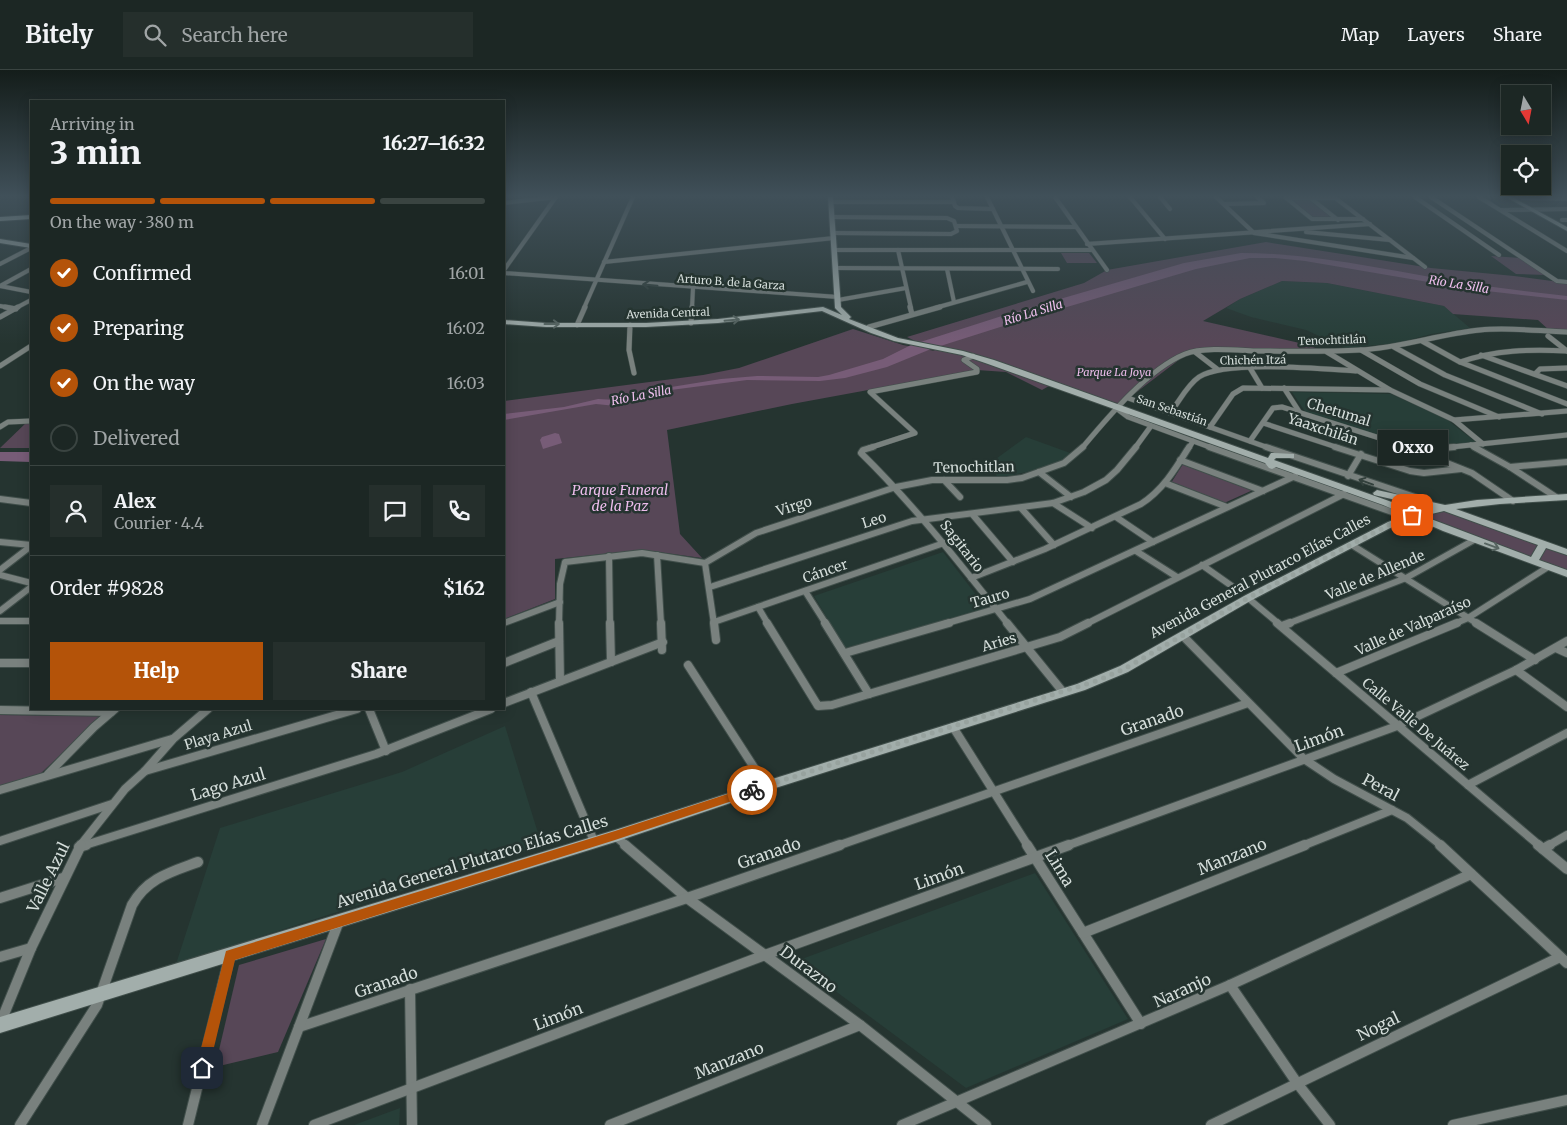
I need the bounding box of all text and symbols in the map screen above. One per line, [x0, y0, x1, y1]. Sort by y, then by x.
search box [123, 12, 473, 57]
text: Bitely [25, 19, 93, 50]
icon: search [141, 21, 169, 49]
text: Search here [181, 23, 288, 47]
text: Map [1341, 23, 1379, 46]
text: Layers [1407, 23, 1465, 46]
text: Share [1493, 23, 1542, 46]
north arrow [1501, 85, 1551, 135]
map controls [1501, 85, 1551, 195]
text: Arriving in [50, 114, 135, 134]
text: 16:27–16:32 [383, 131, 485, 155]
text: 3 min [50, 133, 141, 173]
button: locate [1501, 145, 1551, 195]
text: On the way · 380 m [50, 212, 194, 232]
icon: check [50, 259, 78, 287]
text: Confirmed [93, 261, 191, 285]
text: 16:01 [449, 263, 485, 283]
street label: Arturo B. de la Garza [676, 271, 786, 293]
water label: Río La Silla [1428, 272, 1490, 296]
one-way arrow [642, 280, 658, 289]
water label: Río La Silla [1002, 296, 1064, 328]
street label: Avenida Central [625, 305, 711, 321]
icon: check [50, 314, 78, 342]
one-way arrow [724, 315, 740, 325]
text: Preparing [93, 316, 184, 340]
text: 16:02 [446, 318, 485, 338]
one-way arrow [544, 320, 560, 329]
street label: Tenochtitlán [1298, 332, 1367, 348]
street label: Chichén Itzá [1220, 352, 1286, 368]
park label: Parque La Joya [1077, 365, 1151, 379]
icon: check [50, 369, 78, 397]
text: On the way [93, 371, 195, 395]
text: 16:03 [447, 373, 485, 393]
water label: Río La Silla [610, 382, 672, 408]
street label: San Sebastián [1135, 391, 1210, 429]
street label: Chetumal [1305, 394, 1374, 430]
street label: Yaaxchilán [1284, 409, 1361, 449]
text: Delivered [93, 426, 180, 450]
callout: Oxxo [1377, 430, 1447, 465]
text: Oxxo [1392, 437, 1434, 457]
street label: Tenochitlan [933, 457, 1015, 477]
one-way arrow [1358, 477, 1374, 486]
park label: Parque Funeral de la Paz [572, 481, 668, 515]
button: person [50, 485, 102, 537]
button: chat [369, 485, 421, 537]
button: phone [433, 485, 485, 537]
text: Alex [114, 489, 156, 513]
street label: Virgo [773, 492, 814, 520]
pin [1391, 494, 1433, 536]
icon: bag [1398, 501, 1426, 529]
street label: Leo [860, 508, 888, 532]
street label: Avenida General Plutarco Elías Calles [1146, 510, 1374, 643]
text: Courier · 4.4 [114, 513, 204, 533]
street label: Sagitario [936, 516, 988, 576]
one-way arrow [1484, 542, 1499, 551]
street label: Valle de Allende [1322, 546, 1427, 604]
street label: Cáncer [800, 555, 850, 587]
text: Order #9828 [50, 576, 164, 600]
text: $162 [443, 576, 485, 600]
street label: Tauro [968, 584, 1012, 612]
street label: Valle de Valparaíso [1352, 592, 1474, 660]
street label: Aries [979, 628, 1018, 656]
button: Help [50, 642, 263, 700]
button: Share [273, 642, 485, 700]
street label: Calle Valle De Juárez [1359, 674, 1474, 775]
street label: Granado [1118, 700, 1186, 740]
street label: Playa Azul [182, 716, 255, 754]
street label: Limón [1292, 720, 1347, 756]
street label: Lago Azul [188, 763, 268, 805]
courier [727, 765, 777, 815]
street label: Peral [1359, 769, 1403, 805]
icon: bike [738, 776, 766, 804]
street label: Avenida General Plutarco Elías Calles [333, 810, 610, 912]
street label: Granado [735, 833, 803, 873]
street label: Manzano [1195, 833, 1269, 879]
street label: Valle Azul [22, 839, 74, 916]
street label: Lima [1041, 846, 1079, 890]
street label: Limón [912, 858, 967, 894]
street label: Durazno [776, 941, 842, 997]
street label: Granado [352, 962, 420, 1002]
street label: Naranjo [1150, 969, 1214, 1011]
street label: Limón [531, 997, 586, 1034]
street label: Nogal [1353, 1007, 1403, 1045]
street label: Manzano [692, 1037, 766, 1083]
pin [181, 1047, 223, 1089]
icon: home [188, 1054, 216, 1082]

